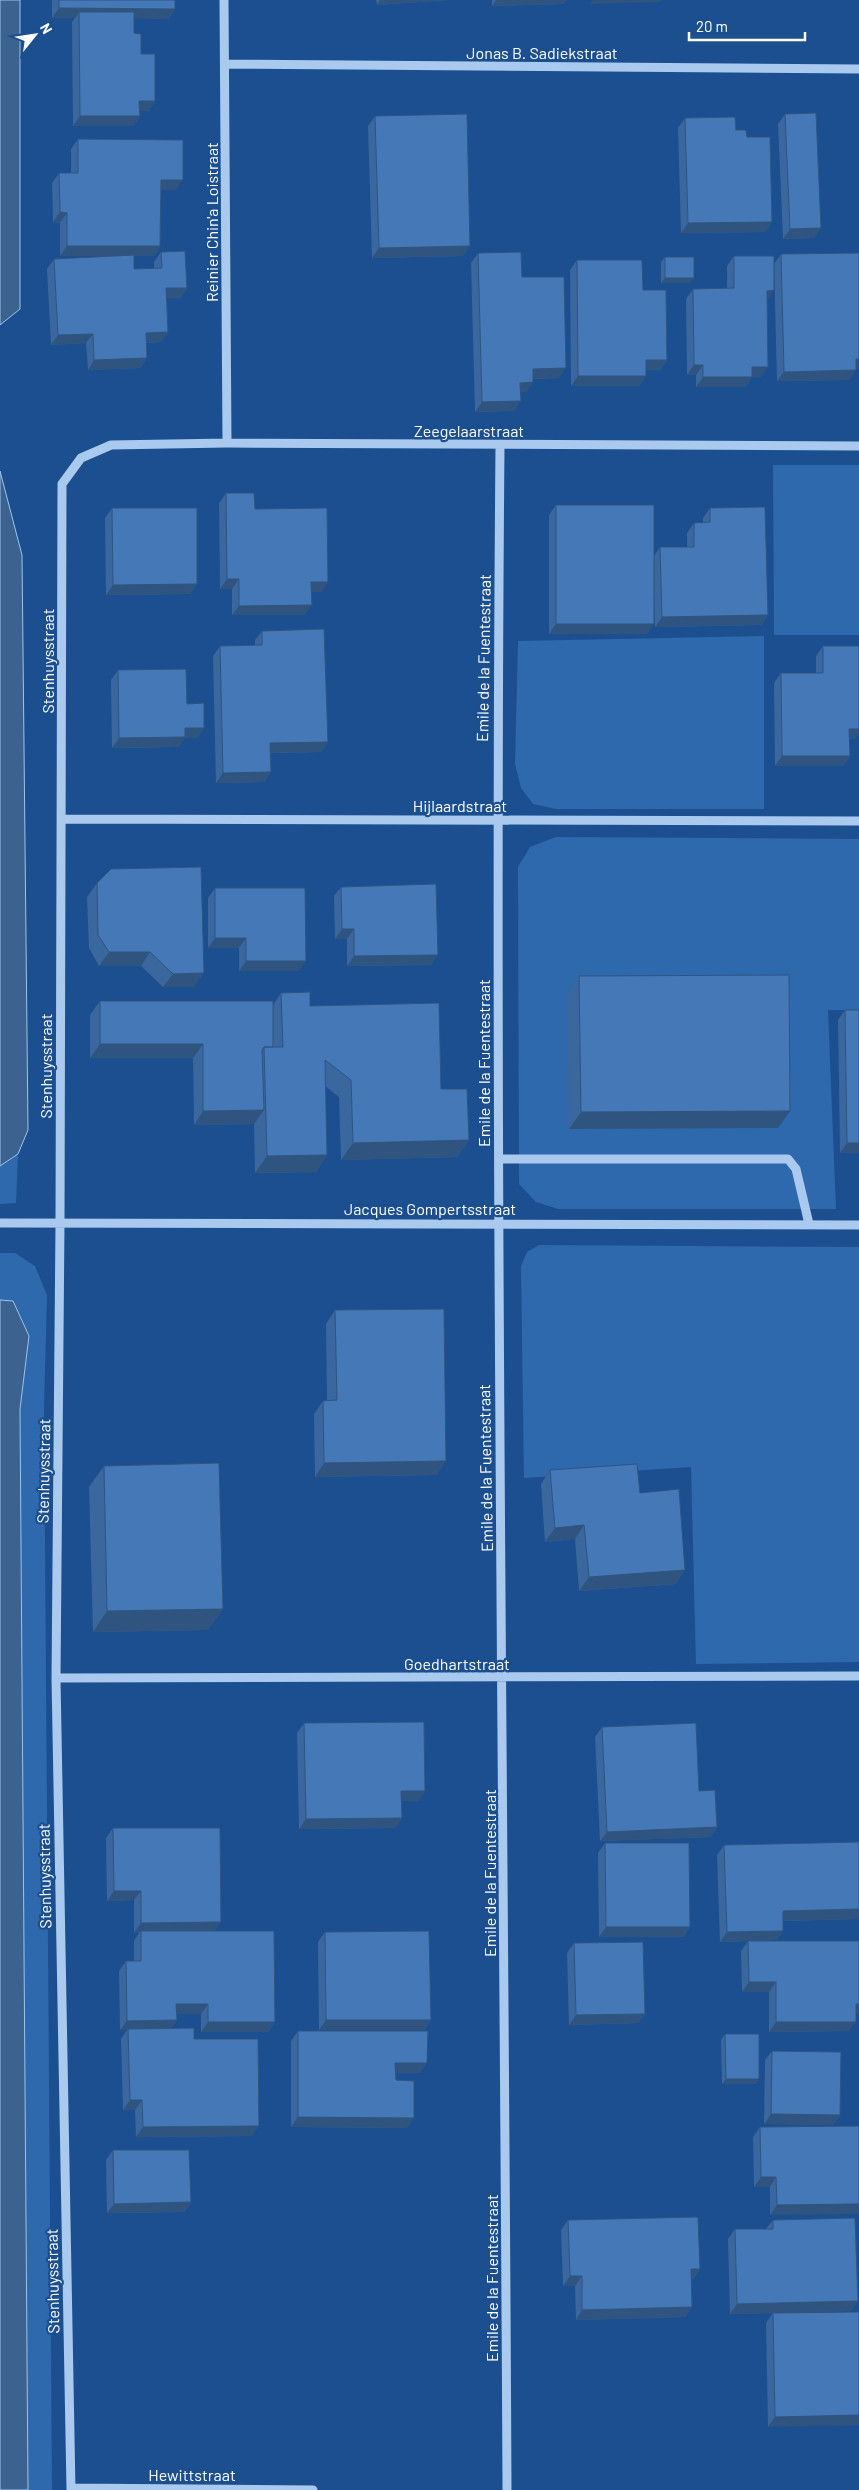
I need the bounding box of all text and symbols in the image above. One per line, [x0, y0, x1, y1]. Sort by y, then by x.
north arrow [10, 10, 60, 60]
scale bar [689, 10, 805, 42]
text: 20 m [696, 17, 728, 35]
text: N [37, 20, 56, 37]
street label: Jonas B. Sadiekstraat [466, 43, 618, 62]
street label: Reinier Chin'a Loistraat [202, 142, 221, 302]
street label: Zeegelaarstraat [414, 421, 524, 440]
street label: Emile de la Fuentestraat [472, 574, 494, 742]
street label: Stenhuysstraat [38, 608, 57, 714]
street label: Hijlaardstraat [413, 796, 507, 815]
street label: Emile de la Fuentestraat [474, 979, 493, 1147]
street label: Stenhuysstraat [36, 1013, 55, 1119]
street label: Jacques Gompertsstraat [344, 1199, 516, 1218]
street label: Emile de la Fuentestraat [474, 1384, 496, 1552]
street label: Stenhuysstraat [33, 1418, 53, 1524]
street label: Goedhartstraat [404, 1654, 510, 1673]
street label: Emile de la Fuentestraat [480, 1789, 499, 1957]
street label: Stenhuysstraat [34, 1823, 54, 1929]
street label: Emile de la Fuentestraat [482, 2194, 501, 2362]
street label: Stenhuysstraat [42, 2228, 62, 2334]
street label: Hewittstraat [148, 2465, 236, 2484]

